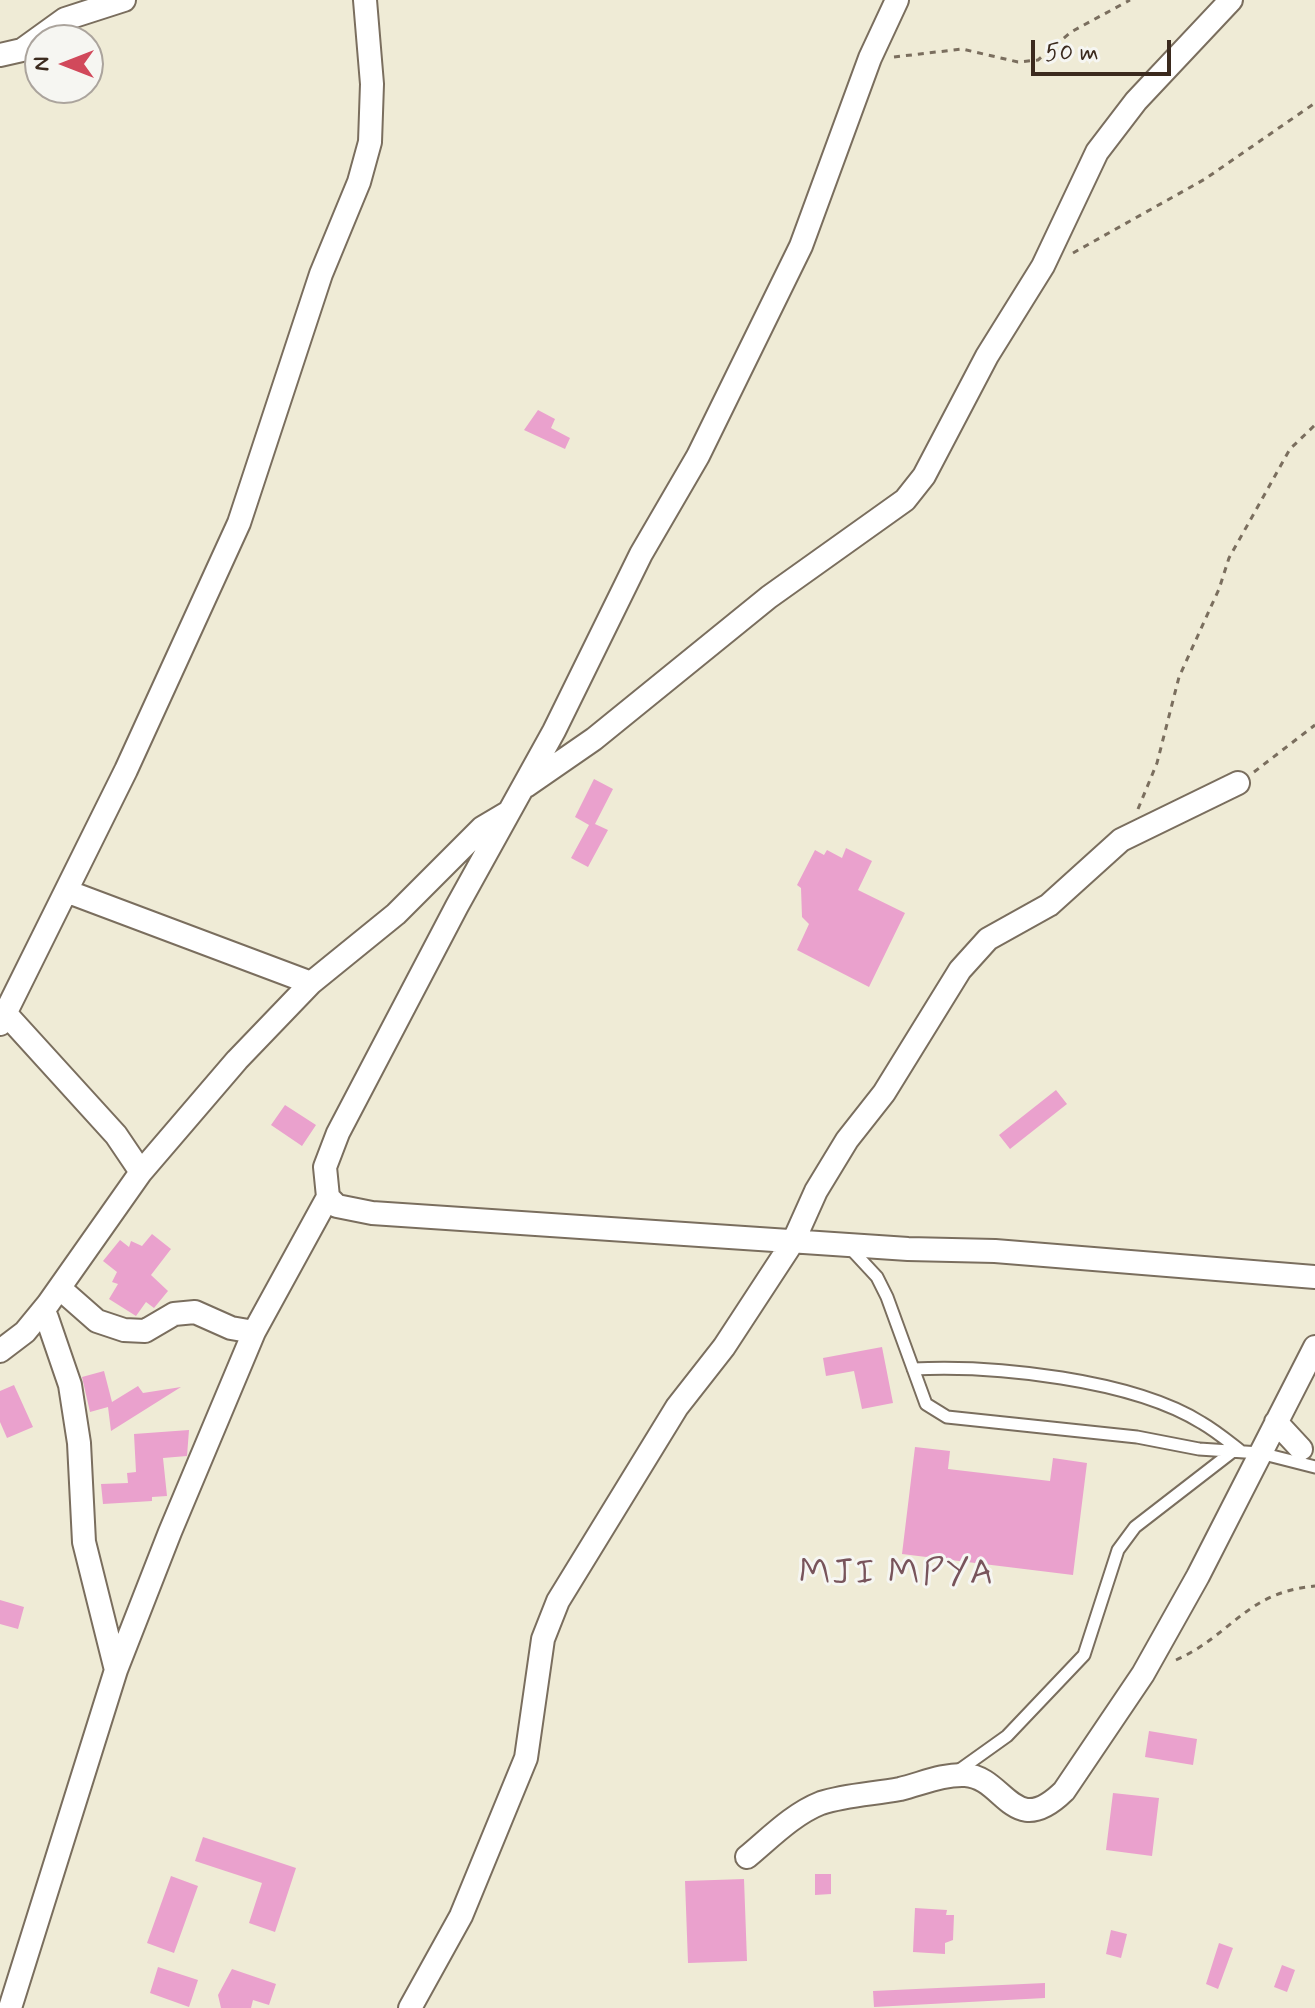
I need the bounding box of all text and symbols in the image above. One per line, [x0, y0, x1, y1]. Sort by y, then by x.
north arrow [24, 24, 104, 104]
scale bar [1035, 24, 1175, 74]
text: 50 m [1045, 38, 1099, 69]
text: N [28, 57, 56, 71]
district label: MJI MPYA [802, 1553, 992, 1597]

